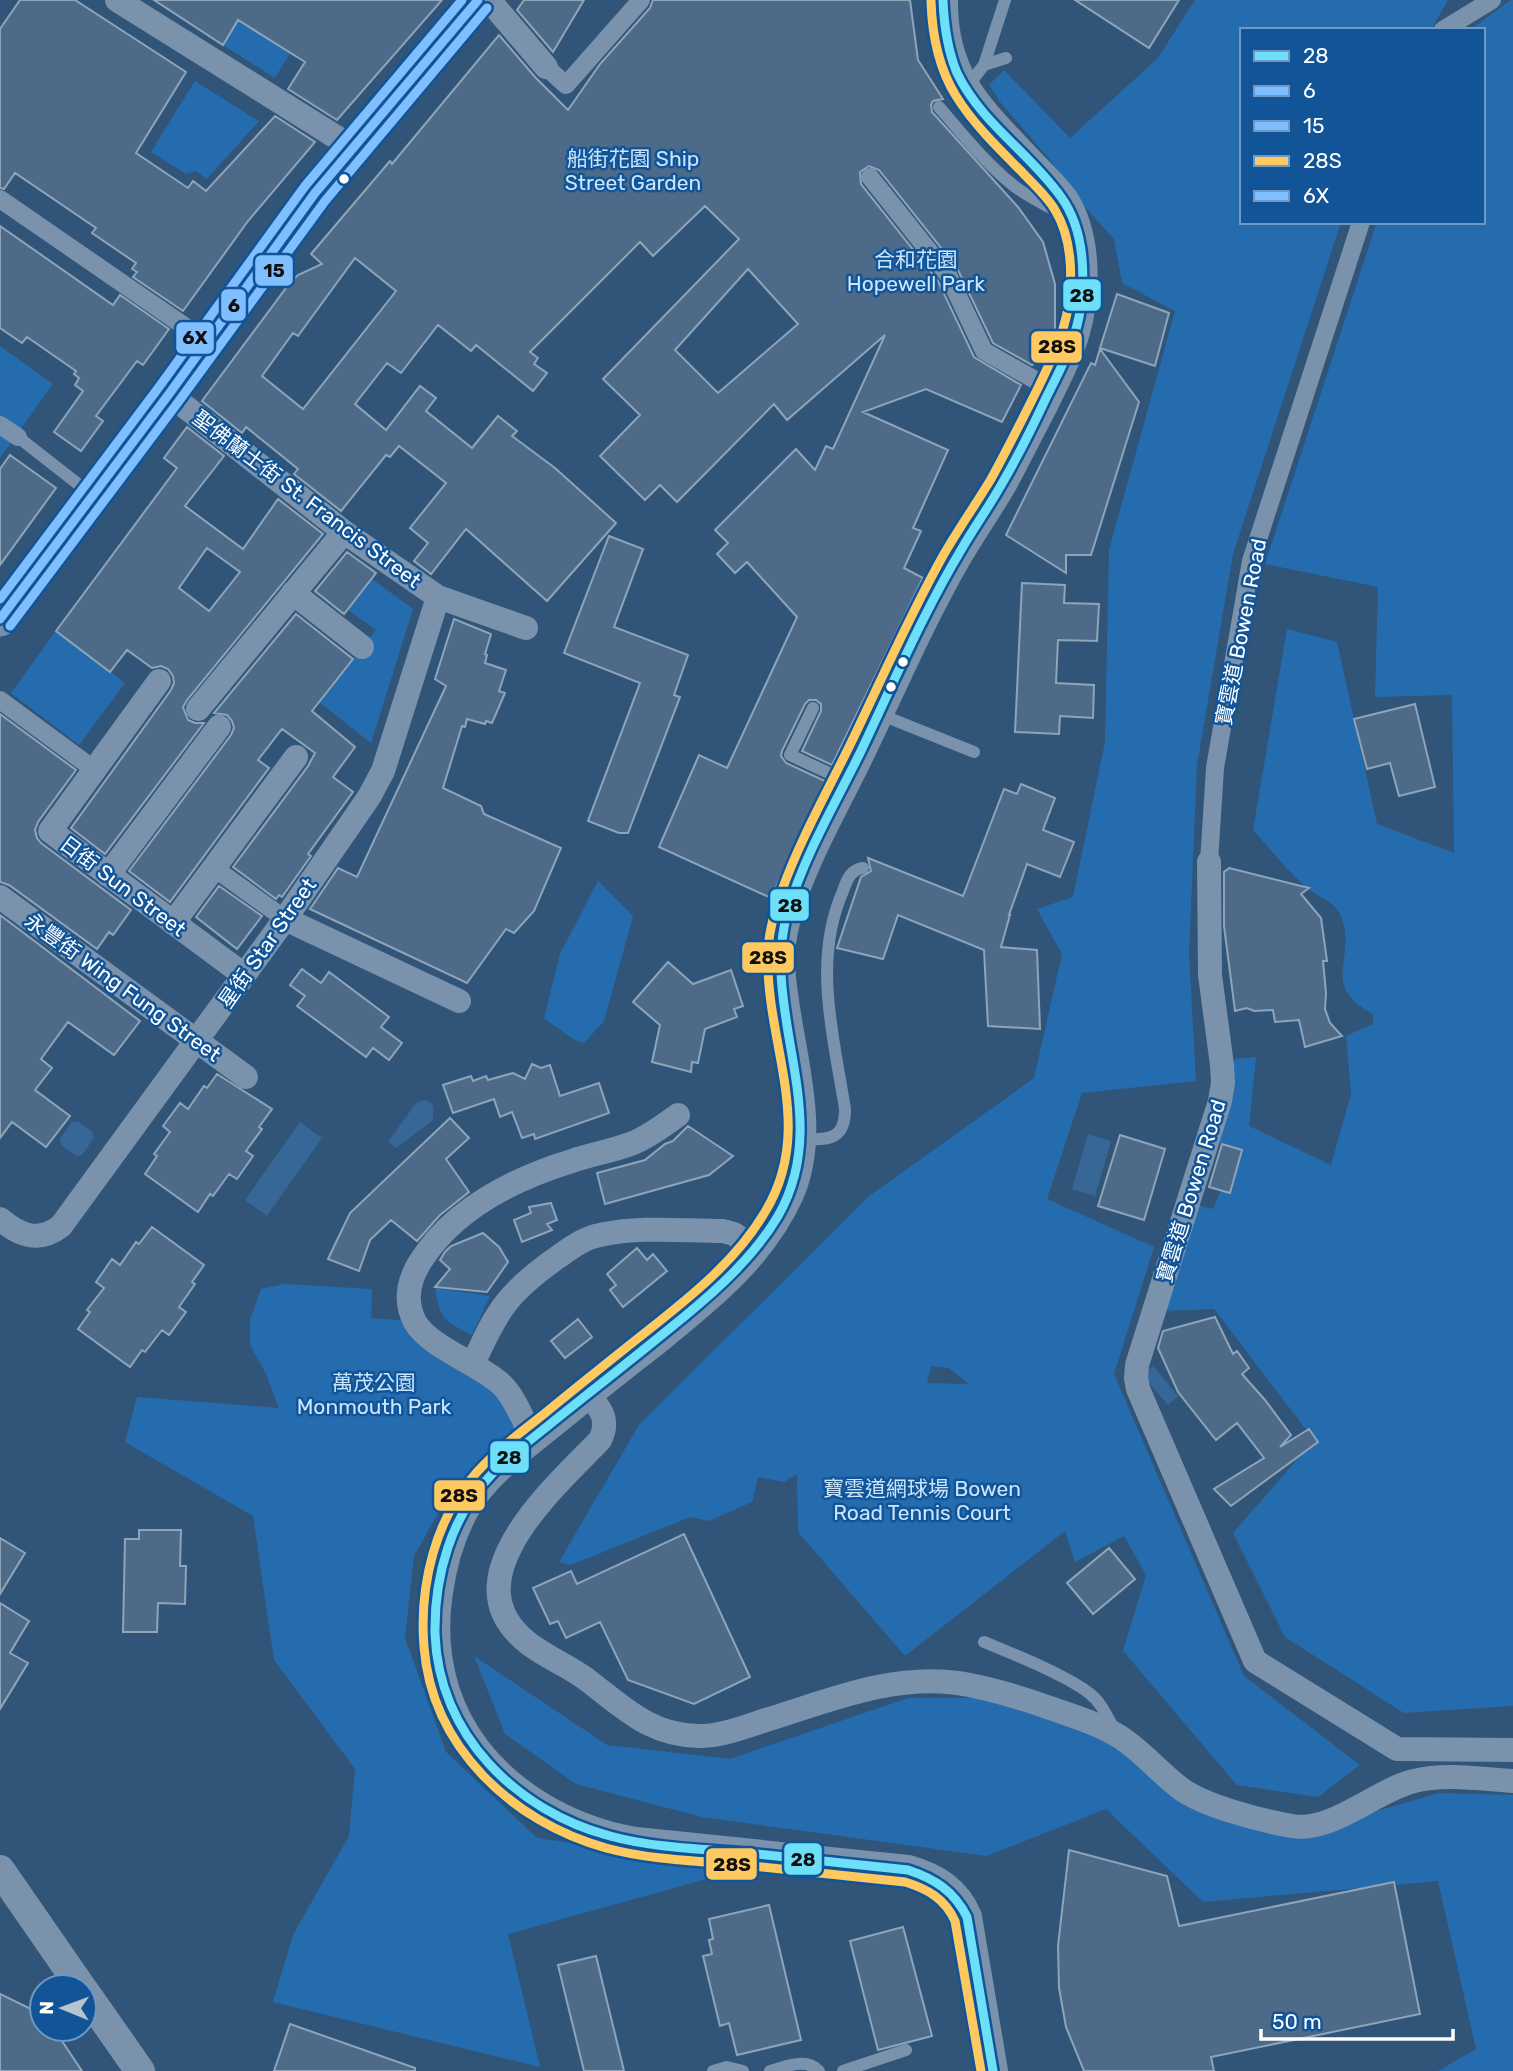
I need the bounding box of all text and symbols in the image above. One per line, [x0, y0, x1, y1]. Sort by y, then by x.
legend [1240, 28, 1485, 224]
text: 28 [1303, 43, 1329, 68]
text: 6 [1303, 78, 1316, 103]
text: 15 [1303, 113, 1324, 138]
park label: 船街花園 Ship Street Garden [565, 146, 701, 195]
text: 28S [1303, 148, 1342, 173]
unlabelled marker [337, 172, 351, 186]
text: 6X [1303, 183, 1329, 208]
park label: 合和花園 Hopewell Park [847, 247, 985, 296]
line badge: 15 [254, 254, 294, 287]
text: 15 [263, 259, 285, 282]
line badge: 28 [1062, 278, 1102, 312]
text: 28 [1069, 284, 1095, 307]
line badge: 6 [220, 288, 247, 322]
text: 6 [228, 294, 240, 317]
line badge: 6X [175, 321, 215, 355]
text: 6X [182, 326, 208, 349]
line badge: 28S [1030, 330, 1083, 364]
text: 28S [1038, 335, 1076, 358]
street label: 聖佛蘭士街 St. Francis Street [188, 405, 426, 593]
street label: 寶雲道 Bowen Road [1211, 536, 1271, 728]
unlabelled marker [896, 655, 910, 669]
unlabelled marker [884, 680, 898, 694]
street label: 日街 Sun Street [55, 830, 191, 942]
street label: 星街 Star Street [213, 873, 321, 1013]
line badge: 28 [769, 888, 810, 922]
text: 28 [777, 894, 803, 917]
street label: 永豐街 Wing Fung Street [20, 907, 226, 1067]
line badge: 28S [741, 941, 795, 974]
text: 28S [749, 946, 787, 969]
street label: 寶雲道 Bowen Road [1151, 1097, 1231, 1285]
park label: 萬茂公園 Monmouth Park [297, 1370, 451, 1419]
line badge: 28 [489, 1440, 530, 1474]
text: 28 [496, 1446, 522, 1469]
park label: 寶雲道網球場 Bowen Road Tennis Court [823, 1476, 1021, 1525]
line badge: 28S [433, 1479, 486, 1512]
text: 28S [440, 1484, 478, 1507]
line badge: 28 [783, 1842, 823, 1876]
line badge: 28S [705, 1847, 758, 1881]
text: 28 [790, 1848, 816, 1871]
text: 28S [713, 1853, 751, 1876]
north arrow [28, 1973, 98, 2043]
scale bar [1261, 1997, 1454, 2041]
text: N [35, 2001, 58, 2015]
text: 50 m [1272, 2009, 1322, 2034]

